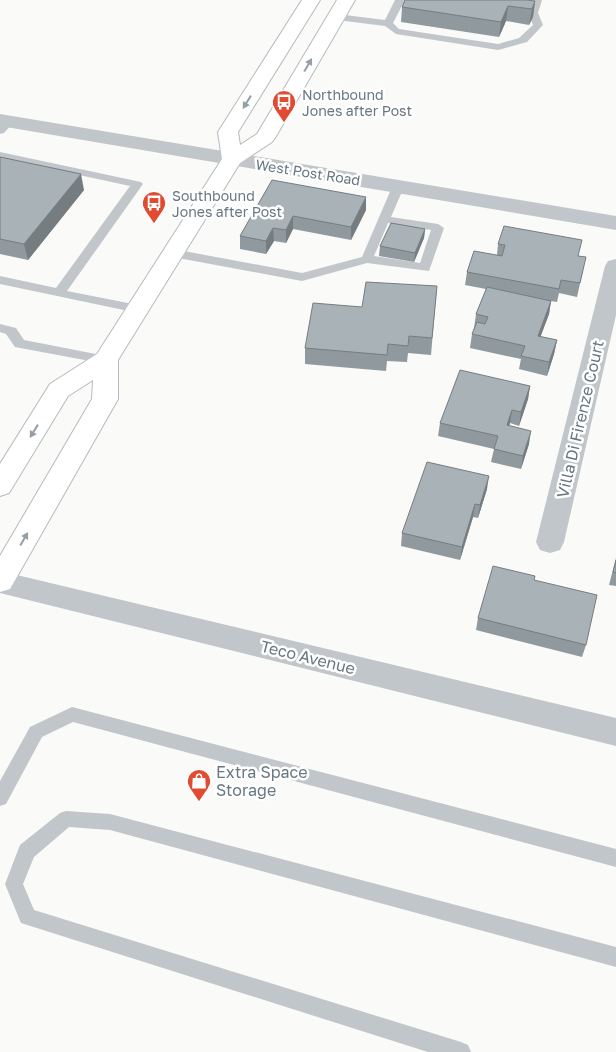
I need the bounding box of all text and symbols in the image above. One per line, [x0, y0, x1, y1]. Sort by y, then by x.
one-way arrow [303, 59, 312, 72]
place label: Northbound Jones after Post [302, 86, 412, 119]
bus stop icon: Northbound Jones after Post [271, 89, 297, 123]
one-way arrow [242, 96, 251, 109]
street label: West Post Road [254, 155, 362, 189]
place label: Southbound Jones after Post [172, 187, 282, 220]
bus stop icon: Southbound Jones after Post [141, 190, 167, 224]
street label: Villa Di Firenze Court [552, 338, 608, 500]
one-way arrow [29, 425, 38, 438]
one-way arrow [20, 533, 29, 546]
street label: Teco Avenue [259, 636, 357, 678]
place label: Extra Space Storage [216, 762, 308, 800]
shop icon: Extra Space Storage [186, 768, 212, 802]

